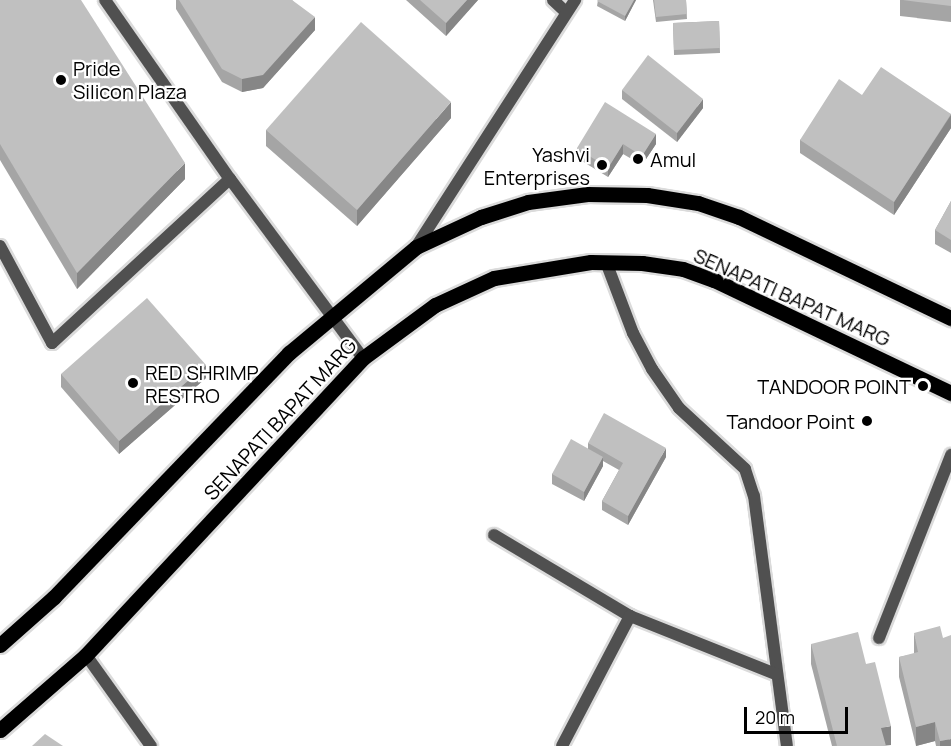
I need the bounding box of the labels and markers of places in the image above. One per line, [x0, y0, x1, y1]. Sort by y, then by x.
place label: Pride Silicon Plaza [73, 56, 187, 103]
marker: Pride Silicon Plaza [54, 73, 68, 87]
place label: Yashvi Enterprises [484, 142, 590, 189]
place label: Amul [650, 147, 696, 171]
marker: Amul [631, 152, 645, 166]
marker: Yashvi Enterprises [595, 158, 609, 172]
place label: RED SHRIMP RESTRO [145, 360, 259, 407]
place label: TANDOOR POINT [757, 374, 911, 398]
marker: RED SHRIMP RESTRO [126, 376, 140, 390]
marker: TANDOOR POINT [916, 379, 930, 393]
place label: Tandoor Point [726, 409, 855, 433]
marker: Tandoor Point [860, 414, 874, 428]

